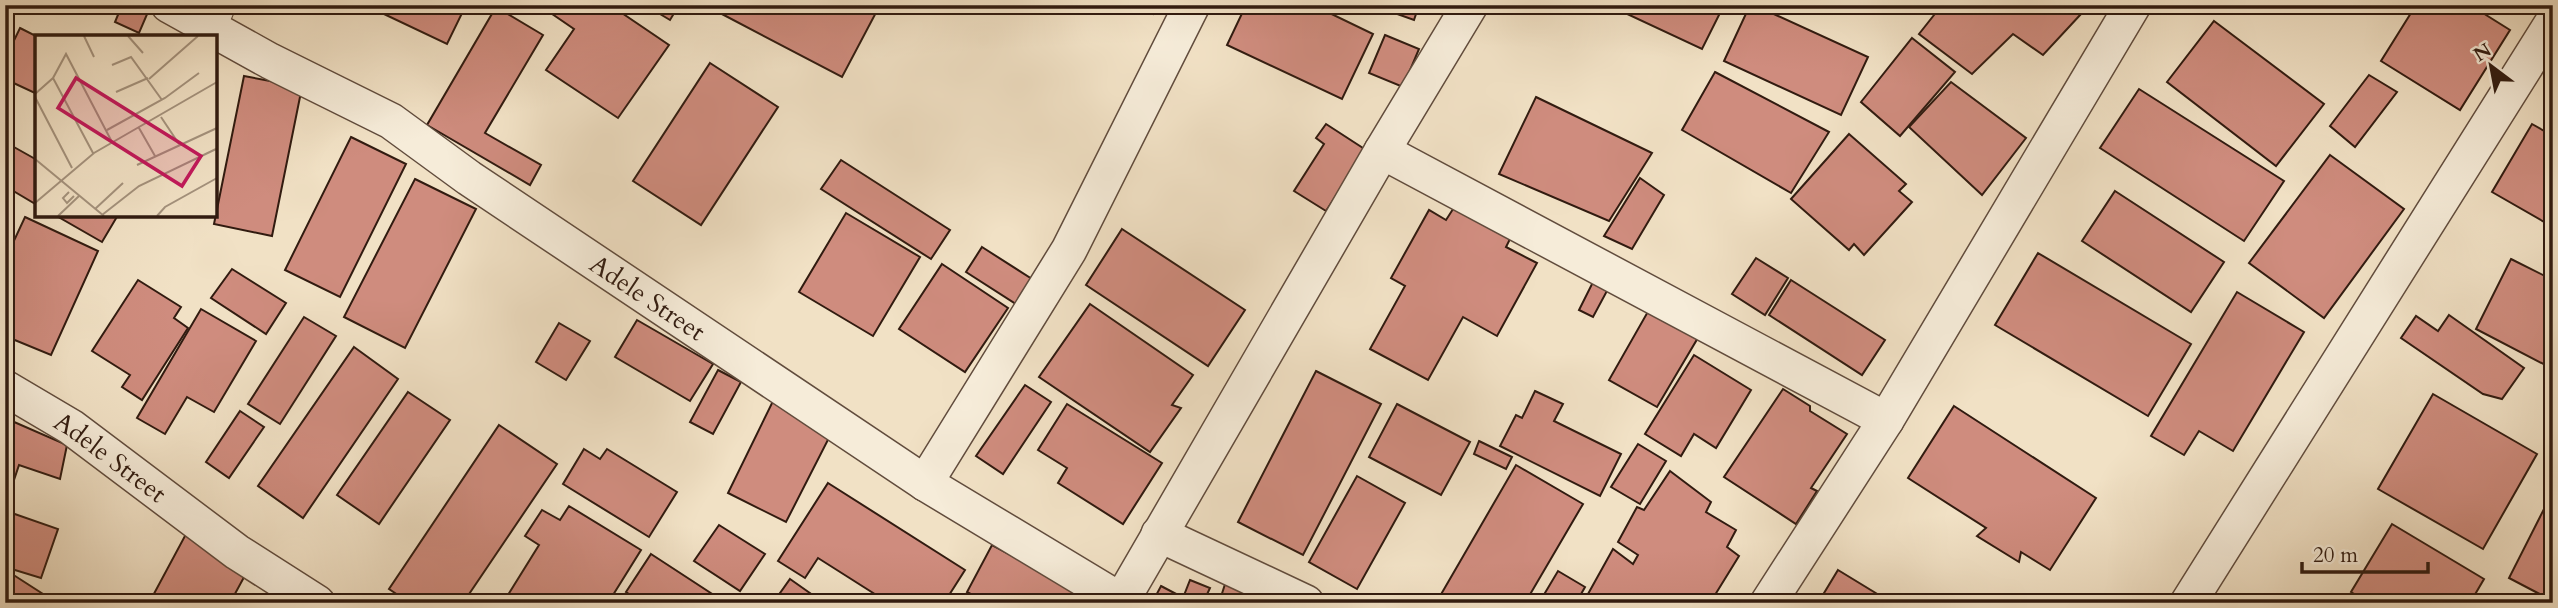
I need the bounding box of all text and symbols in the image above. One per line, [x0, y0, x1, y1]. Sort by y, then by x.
north arrow [2456, 32, 2526, 102]
inset map [35, 35, 217, 217]
text: N [2469, 37, 2497, 68]
street label: Adele Street [583, 247, 712, 349]
street label: Adele Street [47, 404, 173, 511]
scale bar [2302, 531, 2428, 575]
text: 20 m [2313, 541, 2358, 570]

